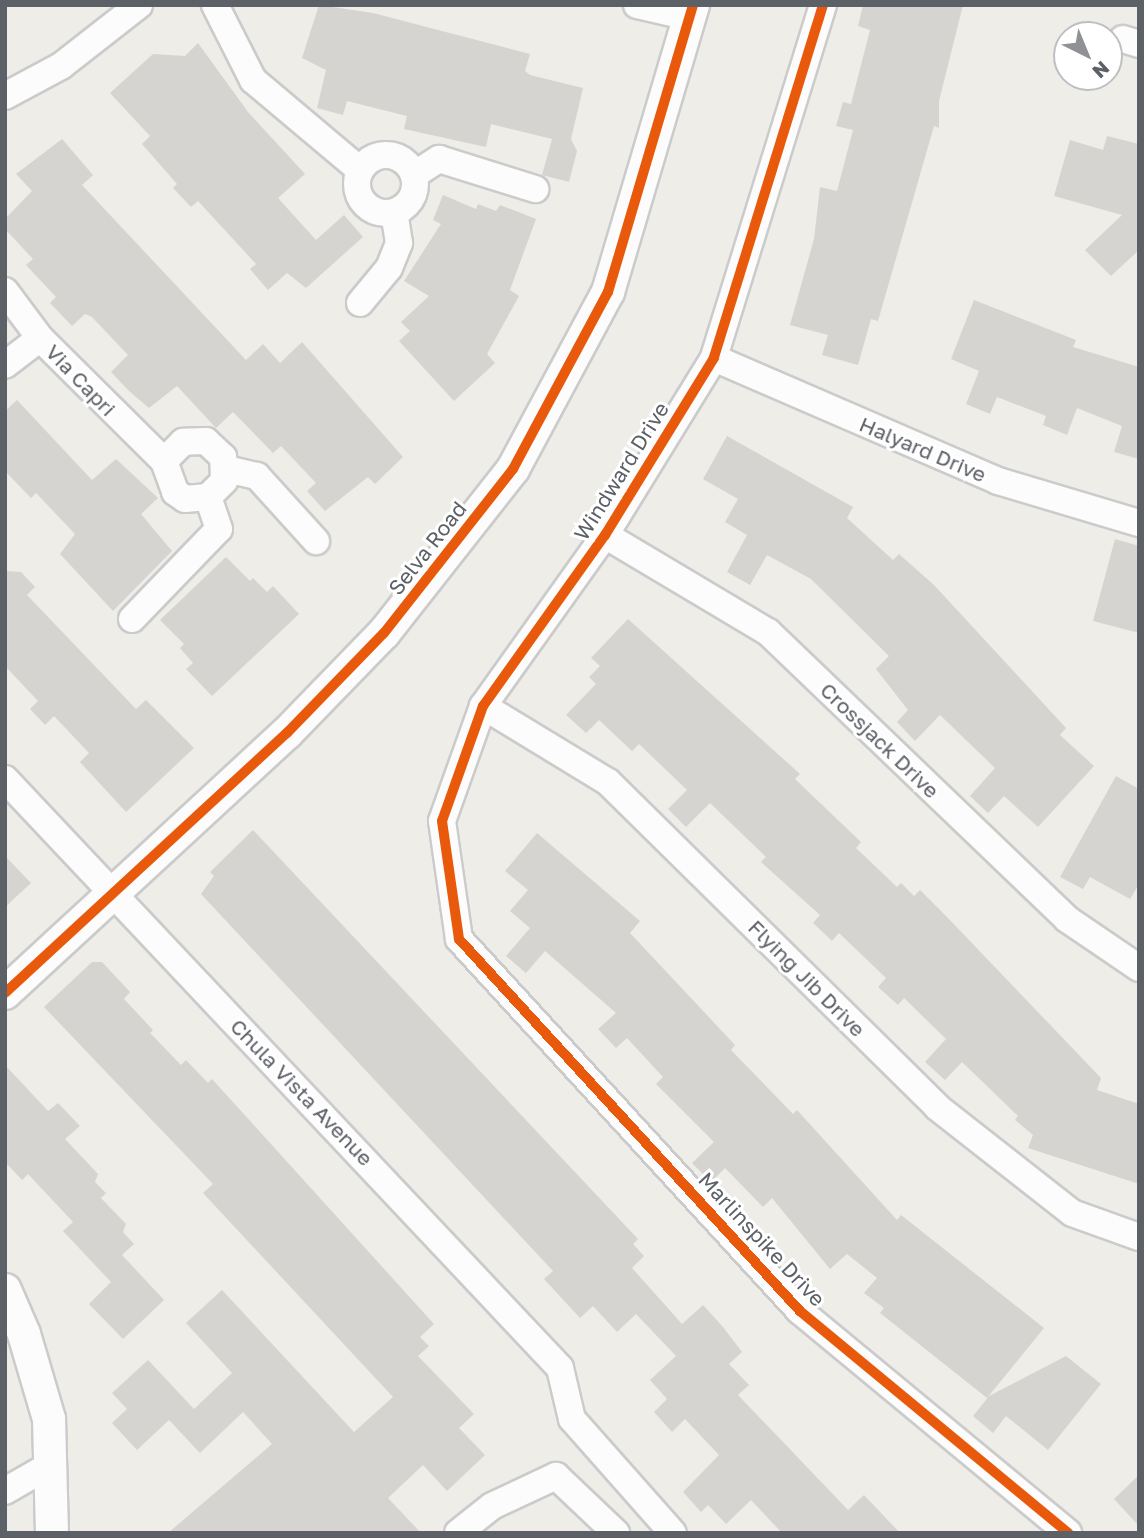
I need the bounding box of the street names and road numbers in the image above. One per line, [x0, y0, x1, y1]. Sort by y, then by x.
street label: Via Capri [41, 339, 121, 421]
street label: Windward Drive [568, 397, 674, 545]
street label: Halyard Drive [856, 411, 990, 487]
street label: Selva Road [383, 496, 471, 600]
street label: Crossjack Drive [815, 677, 945, 803]
street label: Flying Jib Drive [743, 914, 871, 1042]
street label: Chula Vista Avenue [225, 1013, 379, 1171]
street label: Marlinspike Drive [693, 1167, 831, 1311]

